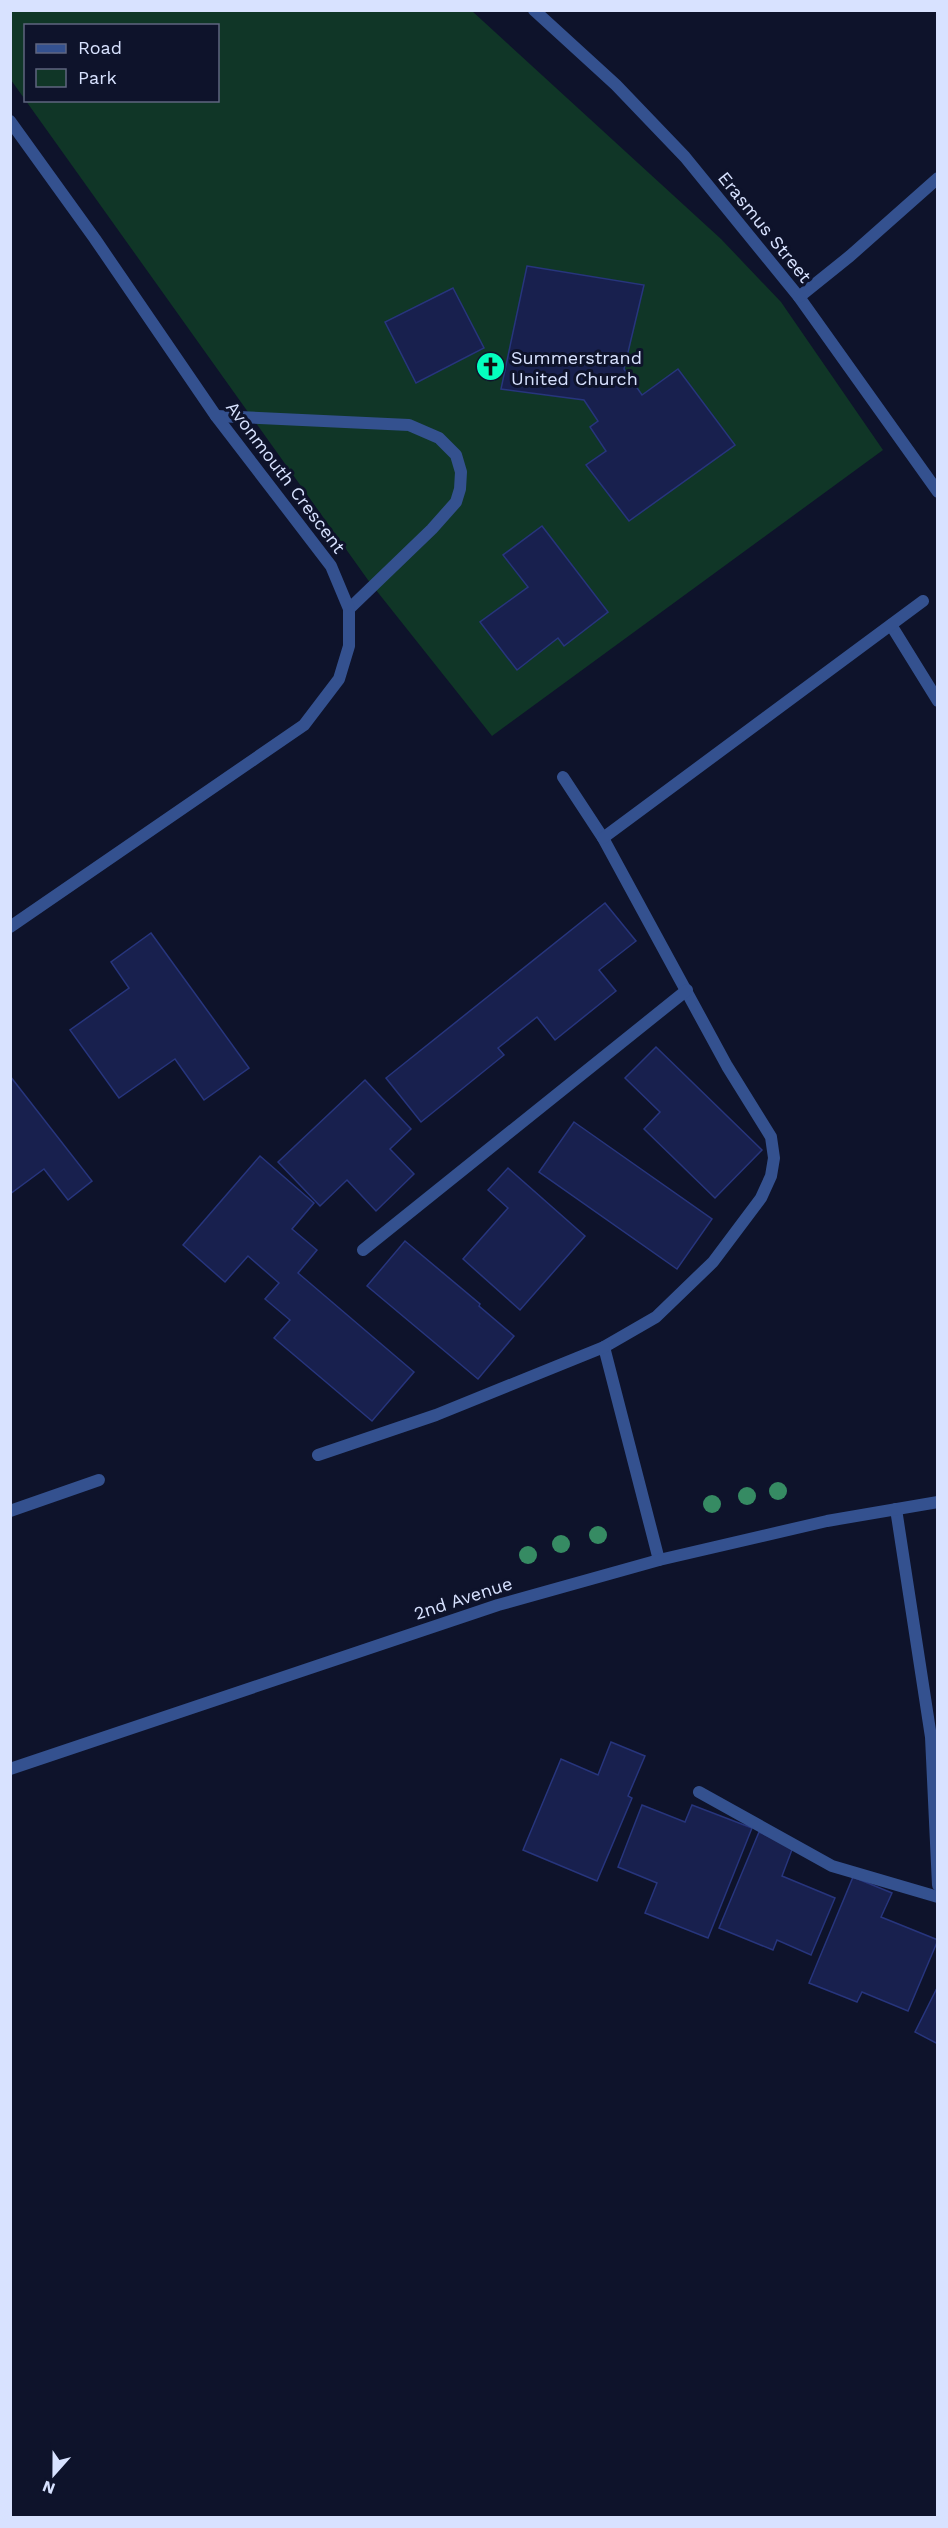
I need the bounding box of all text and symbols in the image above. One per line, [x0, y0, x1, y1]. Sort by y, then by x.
legend [24, 24, 219, 102]
text: Road [78, 37, 122, 58]
text: Park [78, 67, 117, 88]
street label: Erasmus Street [714, 167, 816, 287]
place label: Summerstrand United Church [511, 347, 642, 389]
church icon: Summerstrand United Church [474, 351, 506, 383]
street label: Avonmouth Crescent [222, 397, 350, 557]
street label: 2nd Avenue [411, 1572, 515, 1624]
north arrow [24, 2444, 84, 2504]
text: N [40, 2477, 58, 2499]

